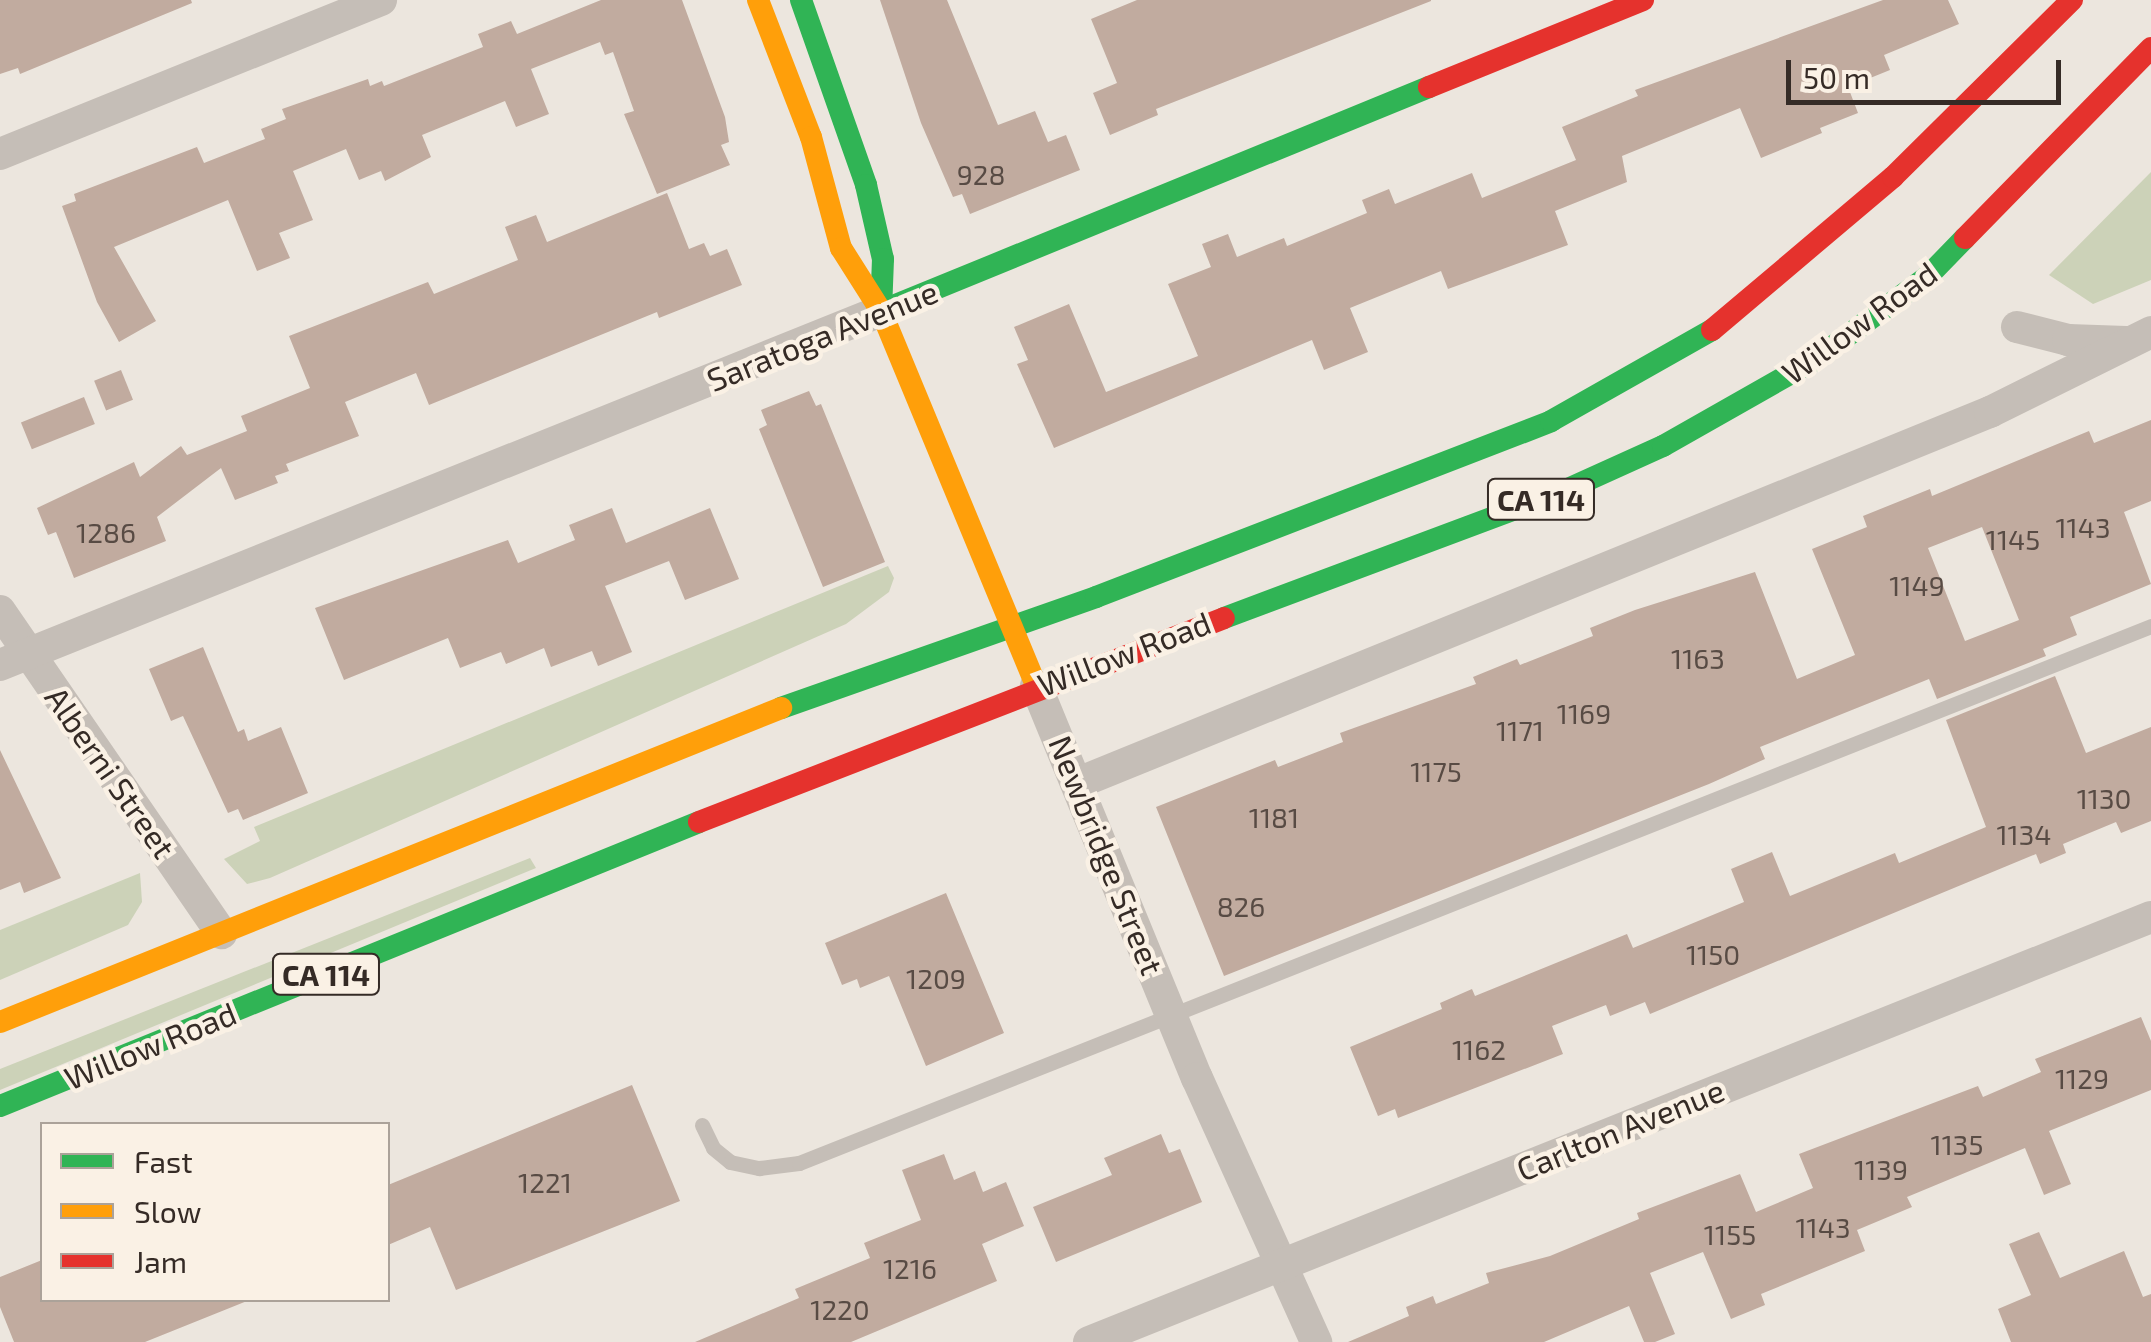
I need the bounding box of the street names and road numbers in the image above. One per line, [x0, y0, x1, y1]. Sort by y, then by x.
street label: Willow Road [1774, 253, 1944, 391]
street label: Saratoga Avenue [701, 271, 943, 399]
road number: CA 114 [1486, 474, 1596, 524]
street label: Willow Road [1032, 602, 1216, 704]
street label: Alberni Street [38, 679, 184, 865]
street label: Newbridge Street [1042, 730, 1172, 980]
road number: CA 114 [271, 949, 381, 999]
street label: Willow Road [58, 993, 242, 1097]
street label: Carlton Avenue [1510, 1070, 1730, 1188]

